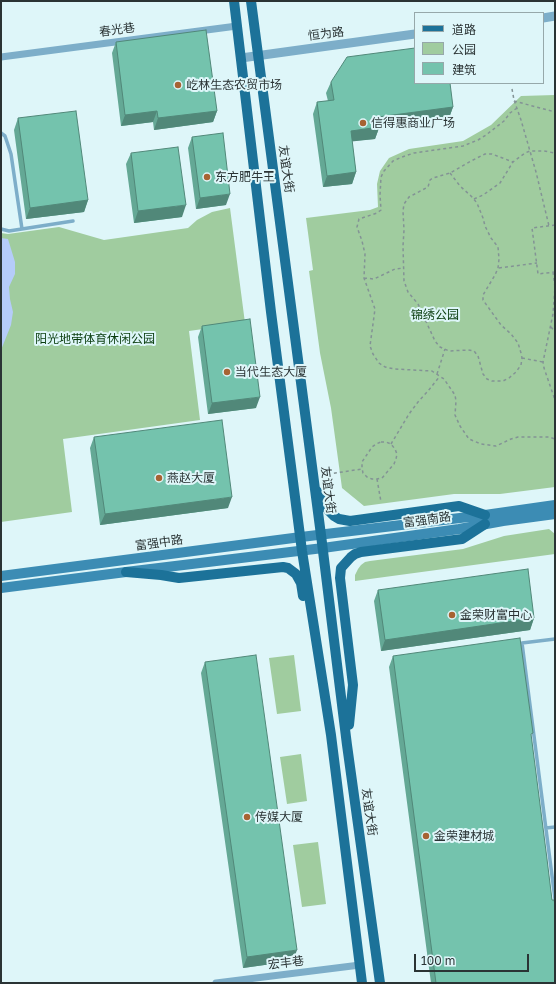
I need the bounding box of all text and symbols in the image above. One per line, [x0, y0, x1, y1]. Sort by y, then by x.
legend [414, 12, 544, 84]
street label: 春光巷 [98, 20, 136, 40]
text: 道路 [452, 22, 476, 37]
street label: 恒为路 [307, 25, 345, 43]
text: 公园 [452, 42, 476, 57]
text: 建筑 [452, 62, 476, 77]
place label: 屹林生态农贸市场 [186, 78, 282, 92]
marker: 屹林生态农贸市场 [173, 80, 183, 90]
place label: 信得惠商业广场 [371, 116, 455, 130]
marker: 信得惠商业广场 [358, 118, 368, 128]
street label: 友谊大街 [276, 144, 296, 194]
place label: 东方肥牛王 [215, 170, 275, 184]
marker: 东方肥牛王 [202, 172, 212, 182]
park label: 锦绣公园 [411, 308, 459, 322]
park label: 阳光地带体育休闲公园 [35, 332, 155, 346]
place label: 当代生态大厦 [235, 365, 307, 379]
marker: 当代生态大厦 [222, 367, 232, 377]
street label: 友谊大街 [318, 465, 338, 515]
place label: 燕赵大厦 [167, 471, 215, 485]
marker: 燕赵大厦 [154, 473, 164, 483]
street label: 富强南路 [402, 510, 452, 530]
street label: 富强中路 [134, 533, 184, 553]
place label: 金荣财富中心 [460, 608, 532, 622]
marker: 金荣财富中心 [447, 610, 457, 620]
street label: 友谊大街 [359, 787, 379, 837]
place label: 传媒大厦 [255, 810, 303, 824]
marker: 传媒大厦 [242, 812, 252, 822]
place label: 金荣建材城 [434, 829, 494, 843]
marker: 金荣建材城 [421, 831, 431, 841]
scale bar [416, 946, 531, 972]
text: 100 m [421, 953, 455, 968]
street label: 宏丰巷 [267, 954, 305, 972]

